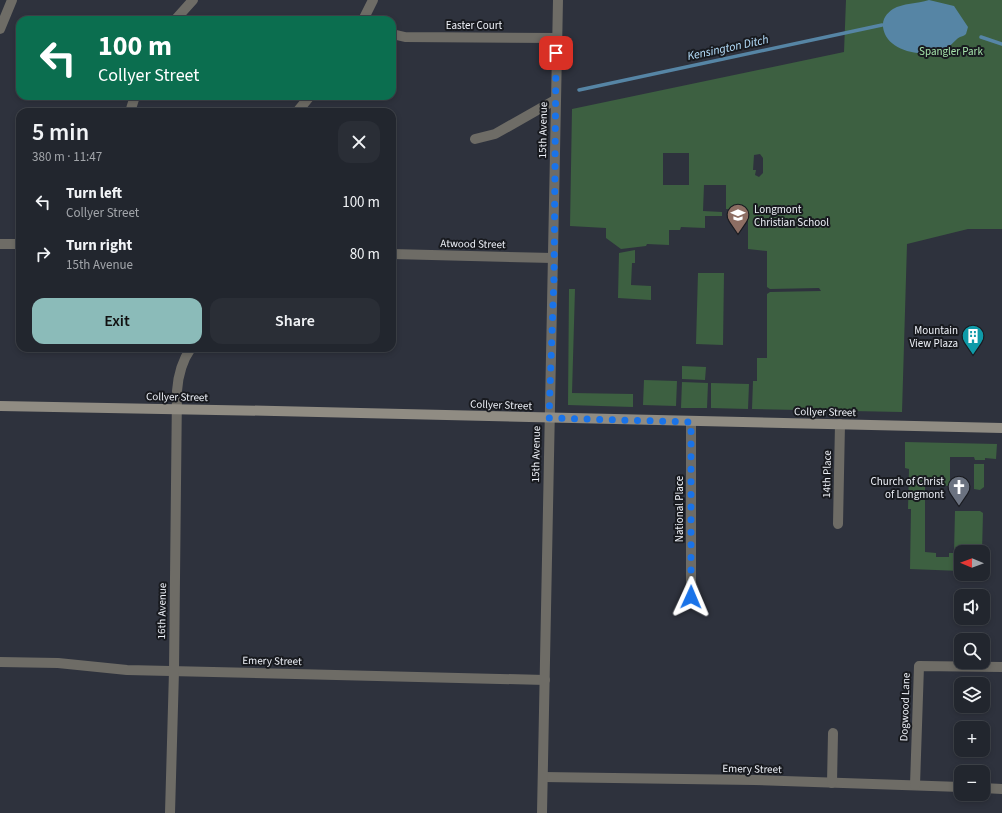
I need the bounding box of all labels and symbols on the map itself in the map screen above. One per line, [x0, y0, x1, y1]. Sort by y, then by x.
street label: Easter Court [446, 18, 503, 33]
water label: Kensington Ditch [686, 31, 770, 65]
pin [539, 36, 573, 70]
park label: Spangler Park [919, 44, 983, 59]
street label: 15th Avenue [535, 101, 551, 159]
school or university icon: Longmont Christian School [725, 202, 751, 235]
place label: Longmont Christian School [754, 202, 829, 230]
street label: Atwood Street [440, 236, 506, 252]
place label: Mountain View Plaza [909, 323, 958, 351]
building icon: Mountain View Plaza [960, 323, 986, 356]
street label: Collyer Street [146, 389, 208, 405]
street label: Collyer Street [470, 396, 533, 414]
street label: Collyer Street [794, 404, 856, 420]
street label: 15th Avenue [528, 425, 544, 483]
street label: 14th Place [819, 450, 835, 498]
place label: Church of Christ of Longmont [871, 474, 944, 502]
church icon: Church of Christ of Longmont [946, 474, 972, 507]
street label: National Place [672, 475, 687, 542]
north arrow [954, 545, 990, 581]
position arrow [670, 576, 712, 618]
street label: 16th Avenue [154, 582, 170, 640]
street label: Emery Street [242, 653, 302, 669]
street label: Dogwood Lane [896, 672, 914, 742]
street label: Emery Street [722, 761, 782, 777]

